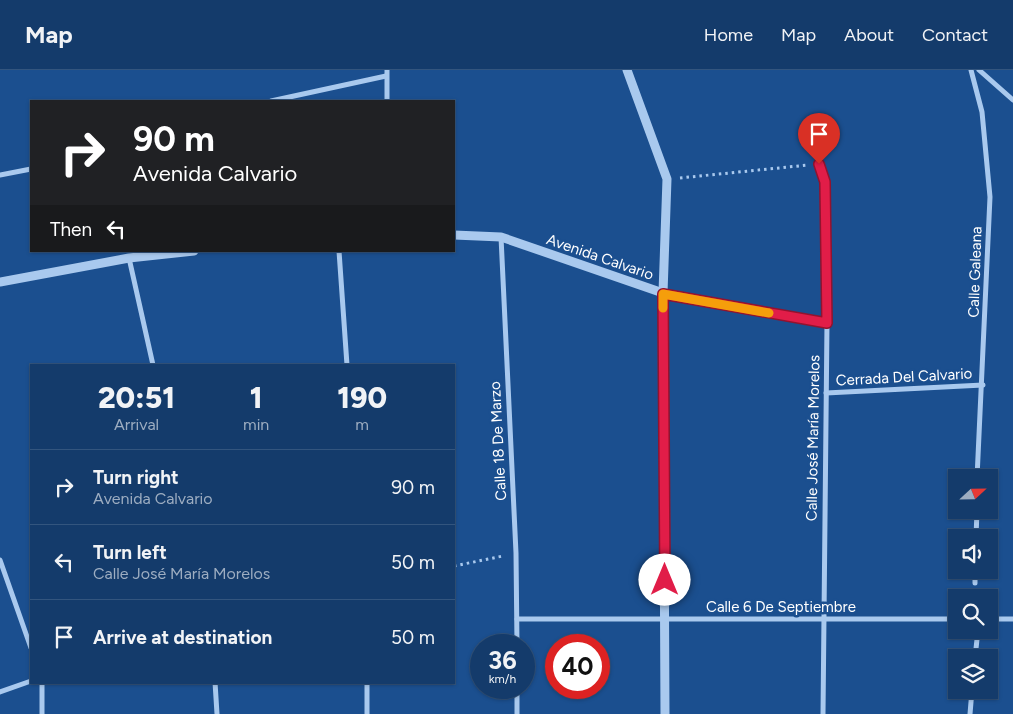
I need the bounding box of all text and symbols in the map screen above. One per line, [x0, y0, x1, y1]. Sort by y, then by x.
text: Map [25, 20, 73, 49]
text: Home [704, 24, 753, 46]
text: Map [781, 24, 816, 46]
text: About [844, 24, 894, 46]
text: Contact [922, 24, 988, 46]
pin [798, 113, 840, 164]
text: 90 m [133, 118, 215, 160]
icon: right [50, 120, 115, 185]
icon: arrive [805, 120, 833, 148]
text: Avenida Calvario [133, 160, 297, 187]
icon: left [102, 215, 130, 243]
text: Then [50, 218, 92, 241]
street label: Calle Galeana [964, 226, 986, 318]
street label: Avenida Calvario [544, 230, 656, 284]
street label: Calle José María Morelos [803, 355, 823, 521]
street label: Cerrada Del Calvario [835, 364, 973, 390]
text: 20:51 [98, 379, 175, 416]
text: 1 [250, 379, 263, 416]
text: 190 [337, 379, 387, 416]
street label: Calle 18 De Marzo [486, 380, 510, 501]
text: Arrival [114, 415, 159, 434]
text: min [243, 415, 269, 434]
text: m [355, 415, 369, 434]
text: Turn right [93, 466, 179, 489]
north arrow [948, 469, 998, 519]
map controls [948, 469, 998, 699]
icon: right [50, 473, 78, 501]
text: 90 m [391, 476, 435, 499]
text: Avenida Calvario [93, 489, 213, 508]
button: sound [948, 529, 998, 579]
text: Turn left [93, 541, 167, 564]
icon: left [50, 548, 78, 576]
text: 50 m [391, 551, 435, 574]
position arrow [638, 553, 690, 605]
text: Calle José María Morelos [93, 564, 270, 583]
button: search [948, 589, 998, 639]
street label: Calle 6 De Septiembre [706, 598, 856, 616]
icon: arrive [50, 623, 78, 651]
text: Arrive at destination [93, 626, 272, 649]
text: 50 m [391, 626, 435, 649]
speed limit sign: 40 [545, 634, 610, 699]
text: 36 [488, 645, 517, 675]
button: layers [948, 649, 998, 699]
text: km/h [489, 672, 516, 686]

